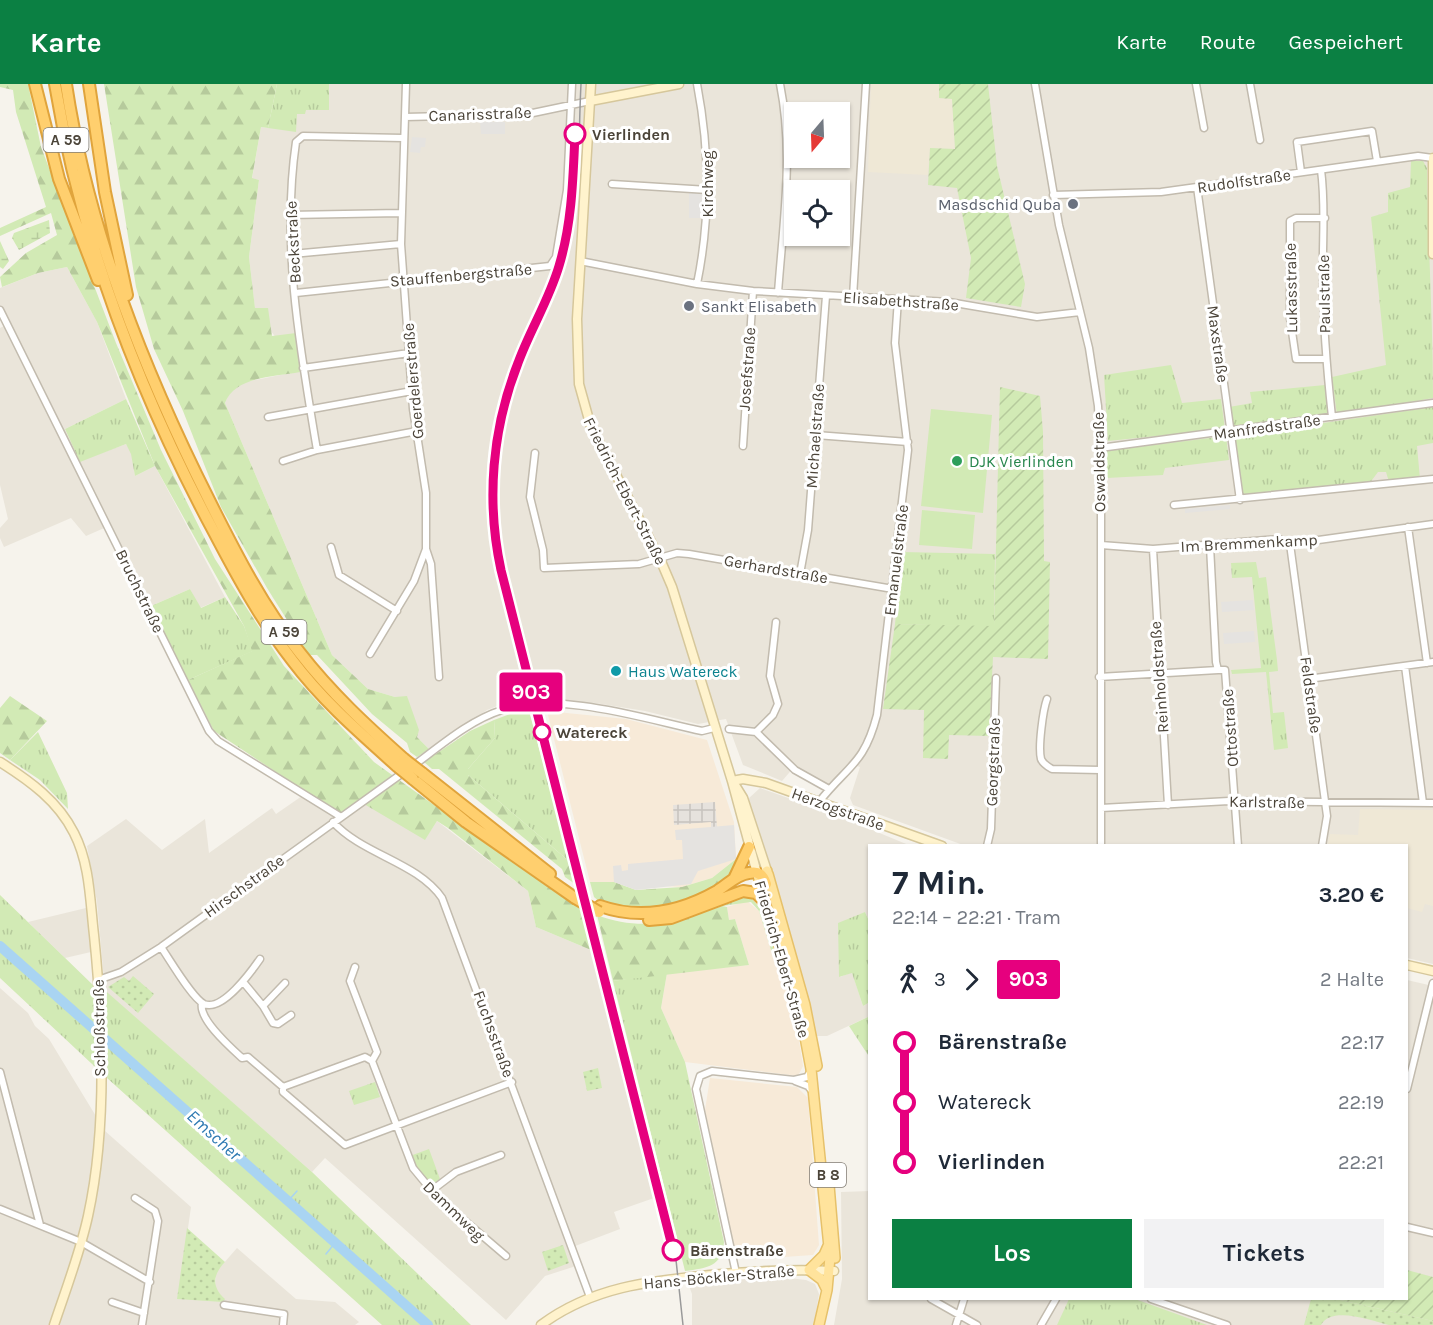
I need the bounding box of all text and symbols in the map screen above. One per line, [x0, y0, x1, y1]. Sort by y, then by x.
text: Karte [30, 26, 102, 59]
text: Karte [1116, 30, 1167, 54]
text: Route [1200, 30, 1256, 54]
text: Gespeichert [1289, 30, 1403, 54]
north arrow [784, 102, 850, 168]
map controls [784, 102, 850, 246]
street label: Canarisstraße [428, 103, 532, 125]
marker: Vierlinden [564, 123, 586, 145]
place label: Vierlinden [592, 125, 670, 144]
road number: A 59 [44, 128, 88, 152]
street label: Kirchweg [698, 150, 717, 218]
street label: Rudolfstraße [1196, 165, 1292, 197]
button: locate [784, 180, 850, 246]
place label: Masdschid Quba [938, 195, 1061, 214]
marker: Masdschid Quba [1066, 197, 1080, 211]
street label: Beckstraße [281, 200, 305, 284]
street label: Lukasstraße [1281, 243, 1301, 333]
street label: Paulstraße [1314, 254, 1334, 334]
street label: Stauffenbergstraße [389, 259, 533, 291]
street label: Elisabethstraße [843, 287, 959, 315]
place label: Sankt Elisabeth [701, 297, 817, 316]
marker: Sankt Elisabeth [682, 299, 696, 313]
street label: Maxstraße [1203, 304, 1233, 384]
street label: Goerdelerstraße [398, 322, 428, 440]
street label: Josefstraße [735, 326, 759, 412]
street label: Michaelstraße [802, 383, 828, 489]
street label: Manfredstraße [1212, 410, 1322, 444]
street label: Oswaldstraße [1089, 412, 1109, 512]
street label: Friedrich-Ebert-Straße [580, 414, 670, 568]
place label: DJK Vierlinden [969, 452, 1074, 471]
marker: DJK Vierlinden [950, 454, 964, 468]
street label: Emanuelstraße [880, 503, 912, 617]
street label: Im Bremmenkamp [1180, 530, 1318, 556]
street label: Bruchstraße [112, 546, 168, 636]
street label: Gerhardstraße [723, 551, 829, 587]
road number: A 59 [262, 620, 306, 644]
street label: Reinholdstraße [1146, 621, 1172, 733]
street label: Feldstraße [1296, 655, 1326, 735]
place label: Haus Watereck [628, 662, 738, 681]
marker: Haus Watereck [609, 664, 623, 678]
line badge: 903 [496, 672, 566, 712]
text: 903 [511, 680, 551, 704]
street label: Ottostraße [1218, 688, 1242, 768]
street label: Georgstraße [982, 717, 1004, 807]
marker: Watereck [533, 723, 551, 741]
place label: Watereck [556, 723, 628, 742]
street label: Herzogstraße [789, 783, 887, 835]
street label: Karlstraße [1229, 792, 1305, 812]
street label: Hirschstraße [200, 851, 288, 921]
text: 7 Min. [892, 864, 984, 902]
street label: Friedrich-Ebert-Straße [750, 878, 814, 1040]
text: 3.20 € [1319, 882, 1384, 908]
text: 22:14 – 22:21 · Tram [892, 906, 1061, 929]
icon: walk [892, 963, 925, 996]
icon: forward [955, 963, 988, 996]
text: 903 [1009, 967, 1048, 991]
text: 3 [934, 968, 946, 991]
text: 2 Halte [1320, 968, 1384, 991]
street label: Schloßstraße [89, 979, 109, 1077]
street label: Fuchsstraße [470, 988, 518, 1080]
text: Bärenstraße [938, 1029, 1067, 1055]
text: 22:17 [1340, 1031, 1384, 1054]
text: Watereck [938, 1089, 1032, 1115]
text: 22:19 [1338, 1091, 1384, 1114]
water label: Emscher [182, 1105, 246, 1166]
text: Vierlinden [938, 1149, 1045, 1175]
text: 22:21 [1338, 1151, 1384, 1174]
road number: B 8 [810, 1163, 846, 1187]
street label: Dammweg [419, 1177, 489, 1245]
button: Los [892, 1219, 1132, 1288]
button: Tickets [1144, 1219, 1384, 1288]
marker: Bärenstraße [662, 1239, 684, 1261]
place label: Bärenstraße [690, 1241, 784, 1260]
street label: Hans-Böckler-Straße [643, 1261, 795, 1293]

